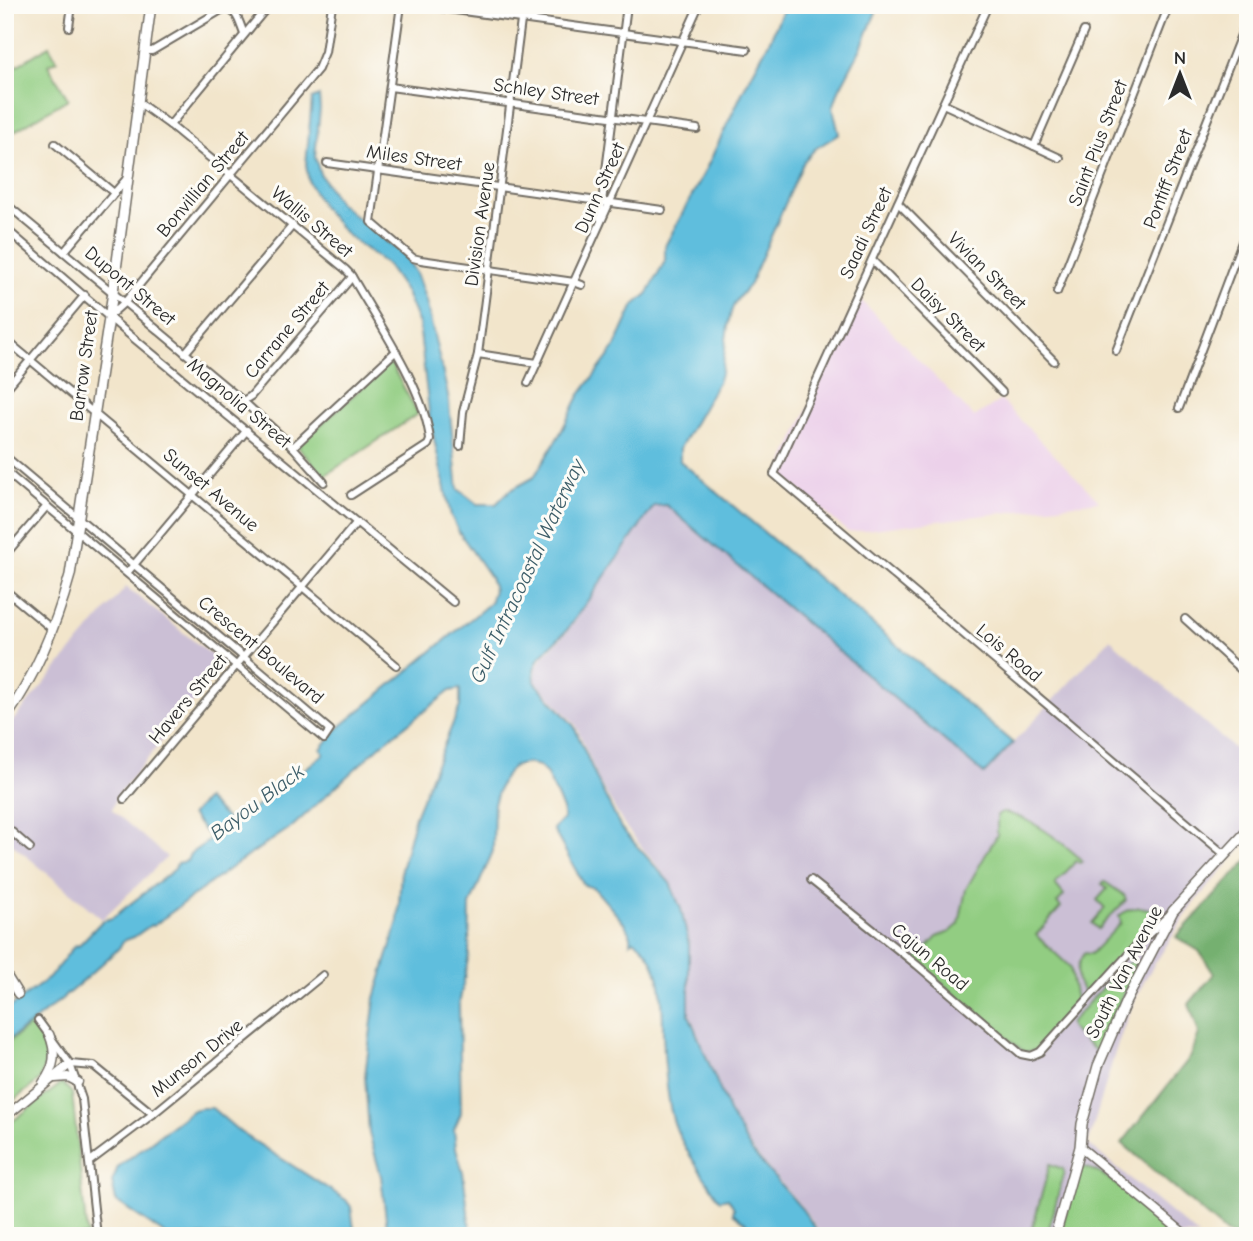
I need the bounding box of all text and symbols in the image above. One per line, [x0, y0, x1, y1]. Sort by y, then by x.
north arrow [1144, 38, 1214, 108]
text: N [1174, 47, 1186, 69]
street label: Schley Street [492, 74, 601, 110]
street label: Saint Pius Street [1064, 76, 1132, 209]
street label: Bonvillian Street [152, 126, 254, 241]
street label: Pontiff Street [1139, 126, 1197, 232]
street label: Dunn Street [570, 139, 630, 237]
street label: Miles Street [365, 140, 463, 176]
street label: Division Avenue [460, 160, 500, 288]
street label: Wallis Street [267, 182, 358, 263]
street label: Saadi Street [835, 183, 897, 282]
street label: Vivian Street [944, 228, 1031, 315]
street label: Dupont Street [80, 242, 180, 331]
street label: Daisy Street [906, 273, 990, 357]
street label: Carrane Street [240, 277, 334, 383]
street label: Barrow Street [65, 309, 103, 423]
street label: Magnolia Street [183, 353, 296, 453]
street label: Sunset Avenue [159, 444, 263, 536]
water label: Gulf Intracoastal Waterway [465, 454, 590, 687]
street label: Crescent Boulevard [194, 591, 328, 709]
street label: Lois Road [972, 619, 1046, 687]
street label: Havers Street [144, 649, 232, 748]
water label: Bayou Black [205, 759, 309, 845]
street label: South Van Avenue [1081, 902, 1167, 1042]
street label: Cajun Road [887, 919, 973, 995]
street label: Munson Drive [147, 1014, 247, 1102]

